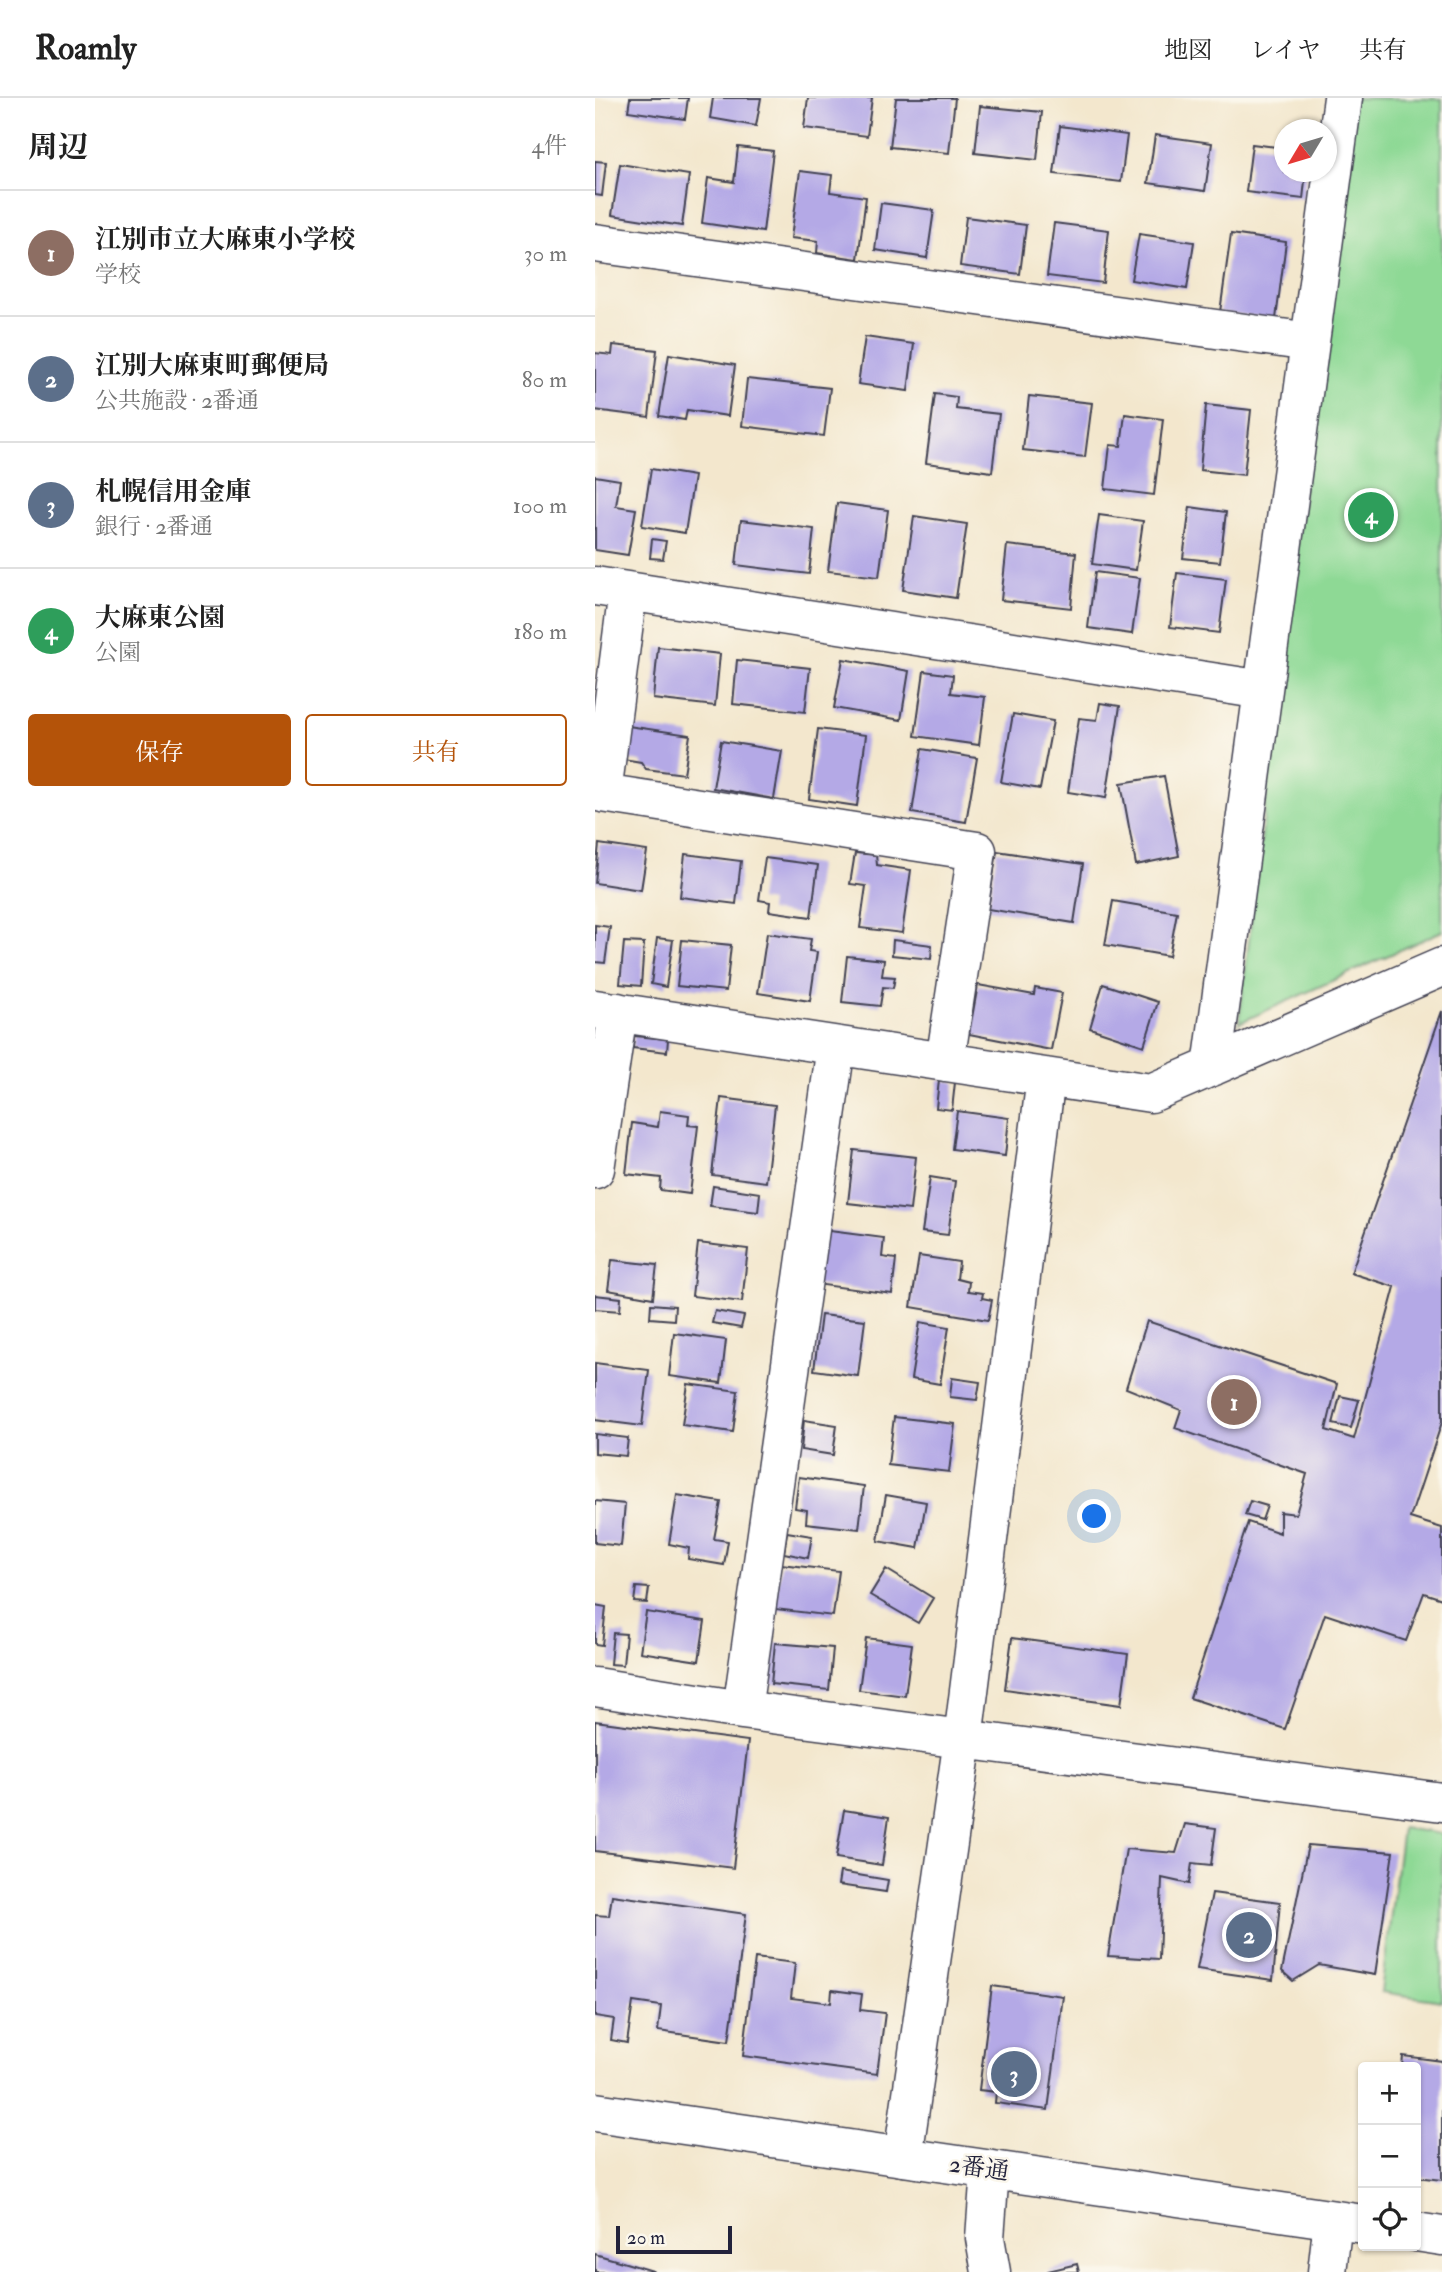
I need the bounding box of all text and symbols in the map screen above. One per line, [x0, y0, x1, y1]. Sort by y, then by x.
text: Roamly [35, 28, 136, 69]
text: 地図 [1164, 35, 1212, 66]
text: レイヤ [1250, 35, 1321, 66]
text: 共有 [1359, 35, 1407, 66]
north arrow [1274, 119, 1337, 182]
text: 周辺 [28, 129, 88, 166]
text: 4件 [532, 131, 567, 160]
text: 江別市立大麻東小学校 [95, 224, 355, 256]
text: 1 [47, 239, 55, 268]
text: 30 m [524, 239, 567, 268]
text: 学校 [95, 260, 141, 289]
text: 江別大麻東町郵便局 [95, 350, 329, 382]
text: 2 [45, 365, 57, 394]
text: 80 m [522, 365, 567, 394]
text: 公共施設 · 2番通 [95, 386, 259, 415]
text: 札幌信用金庫 [95, 476, 251, 508]
pin: 4 [1348, 489, 1394, 541]
text: 3 [47, 491, 55, 520]
text: 100 m [513, 491, 567, 520]
text: 銀行 · 2番通 [95, 512, 213, 541]
text: 大麻東公園 [95, 602, 225, 634]
text: 4 [45, 617, 57, 646]
text: 180 m [514, 617, 567, 646]
text: 公園 [95, 638, 141, 667]
button: 保存 [28, 714, 291, 786]
button: 共有 [305, 714, 567, 786]
pin: 1 [1211, 1376, 1257, 1428]
your location [1077, 1499, 1111, 1533]
pin: 2 [1226, 1909, 1272, 1961]
pin: 3 [991, 2048, 1037, 2100]
map controls [1358, 2062, 1421, 2251]
button: + [1358, 2062, 1421, 2125]
button: − [1358, 2125, 1421, 2188]
street label: 2番通 [947, 2148, 1011, 2188]
button: locate [1358, 2188, 1421, 2251]
scale bar [616, 2223, 731, 2255]
text: 20 m [627, 2226, 665, 2250]

